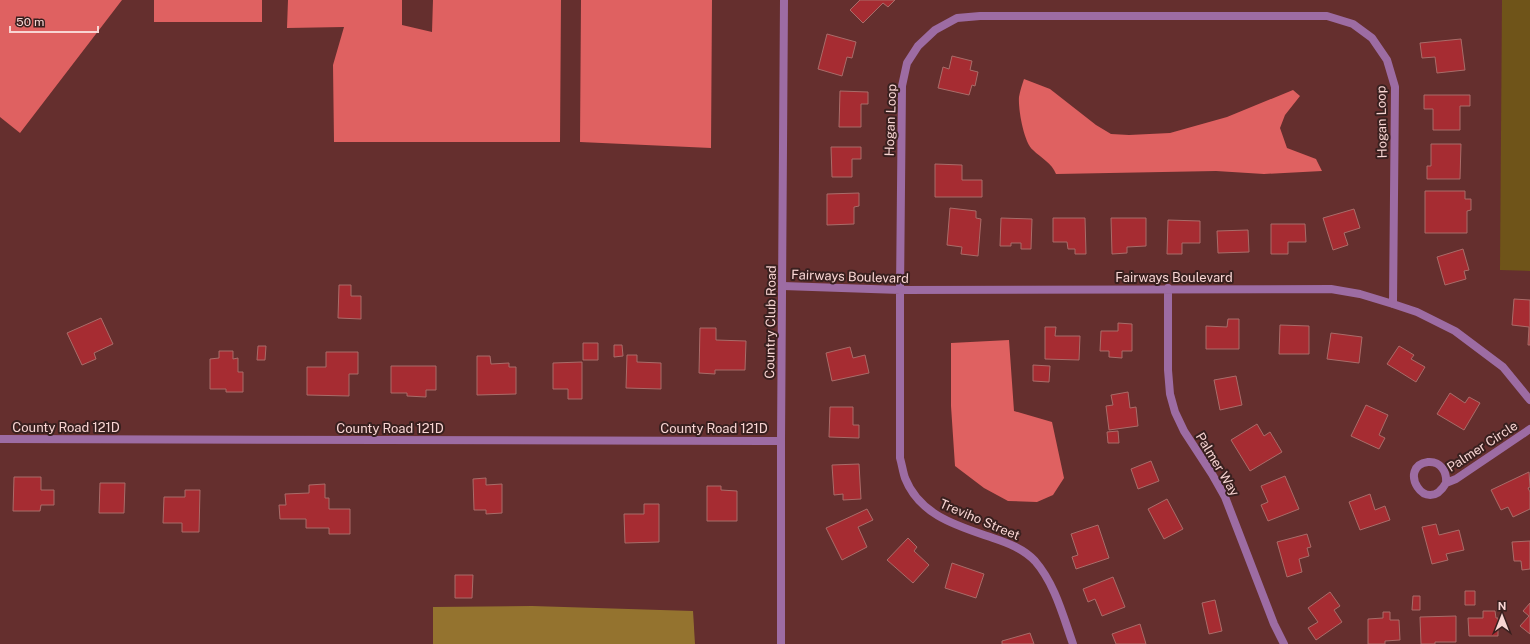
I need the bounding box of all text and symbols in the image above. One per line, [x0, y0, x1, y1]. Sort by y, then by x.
scale bar [10, 8, 98, 34]
text: 50 m [16, 15, 44, 29]
street label: Hogan Loop [882, 83, 899, 157]
street label: Hogan Loop [1373, 85, 1390, 158]
street label: Country Club Road [762, 265, 779, 379]
street label: Fairways Boulevard [791, 267, 909, 286]
street label: Fairways Boulevard [1115, 270, 1233, 285]
street label: Palmer Circle [1444, 418, 1520, 475]
street label: County Road 121D [12, 420, 120, 435]
street label: County Road 121D [336, 421, 444, 436]
street label: County Road 121D [660, 421, 768, 436]
street label: Palmer Way [1193, 430, 1242, 499]
street label: Treviho Street [938, 496, 1022, 543]
north arrow [1482, 596, 1522, 636]
text: N [1498, 600, 1506, 612]

